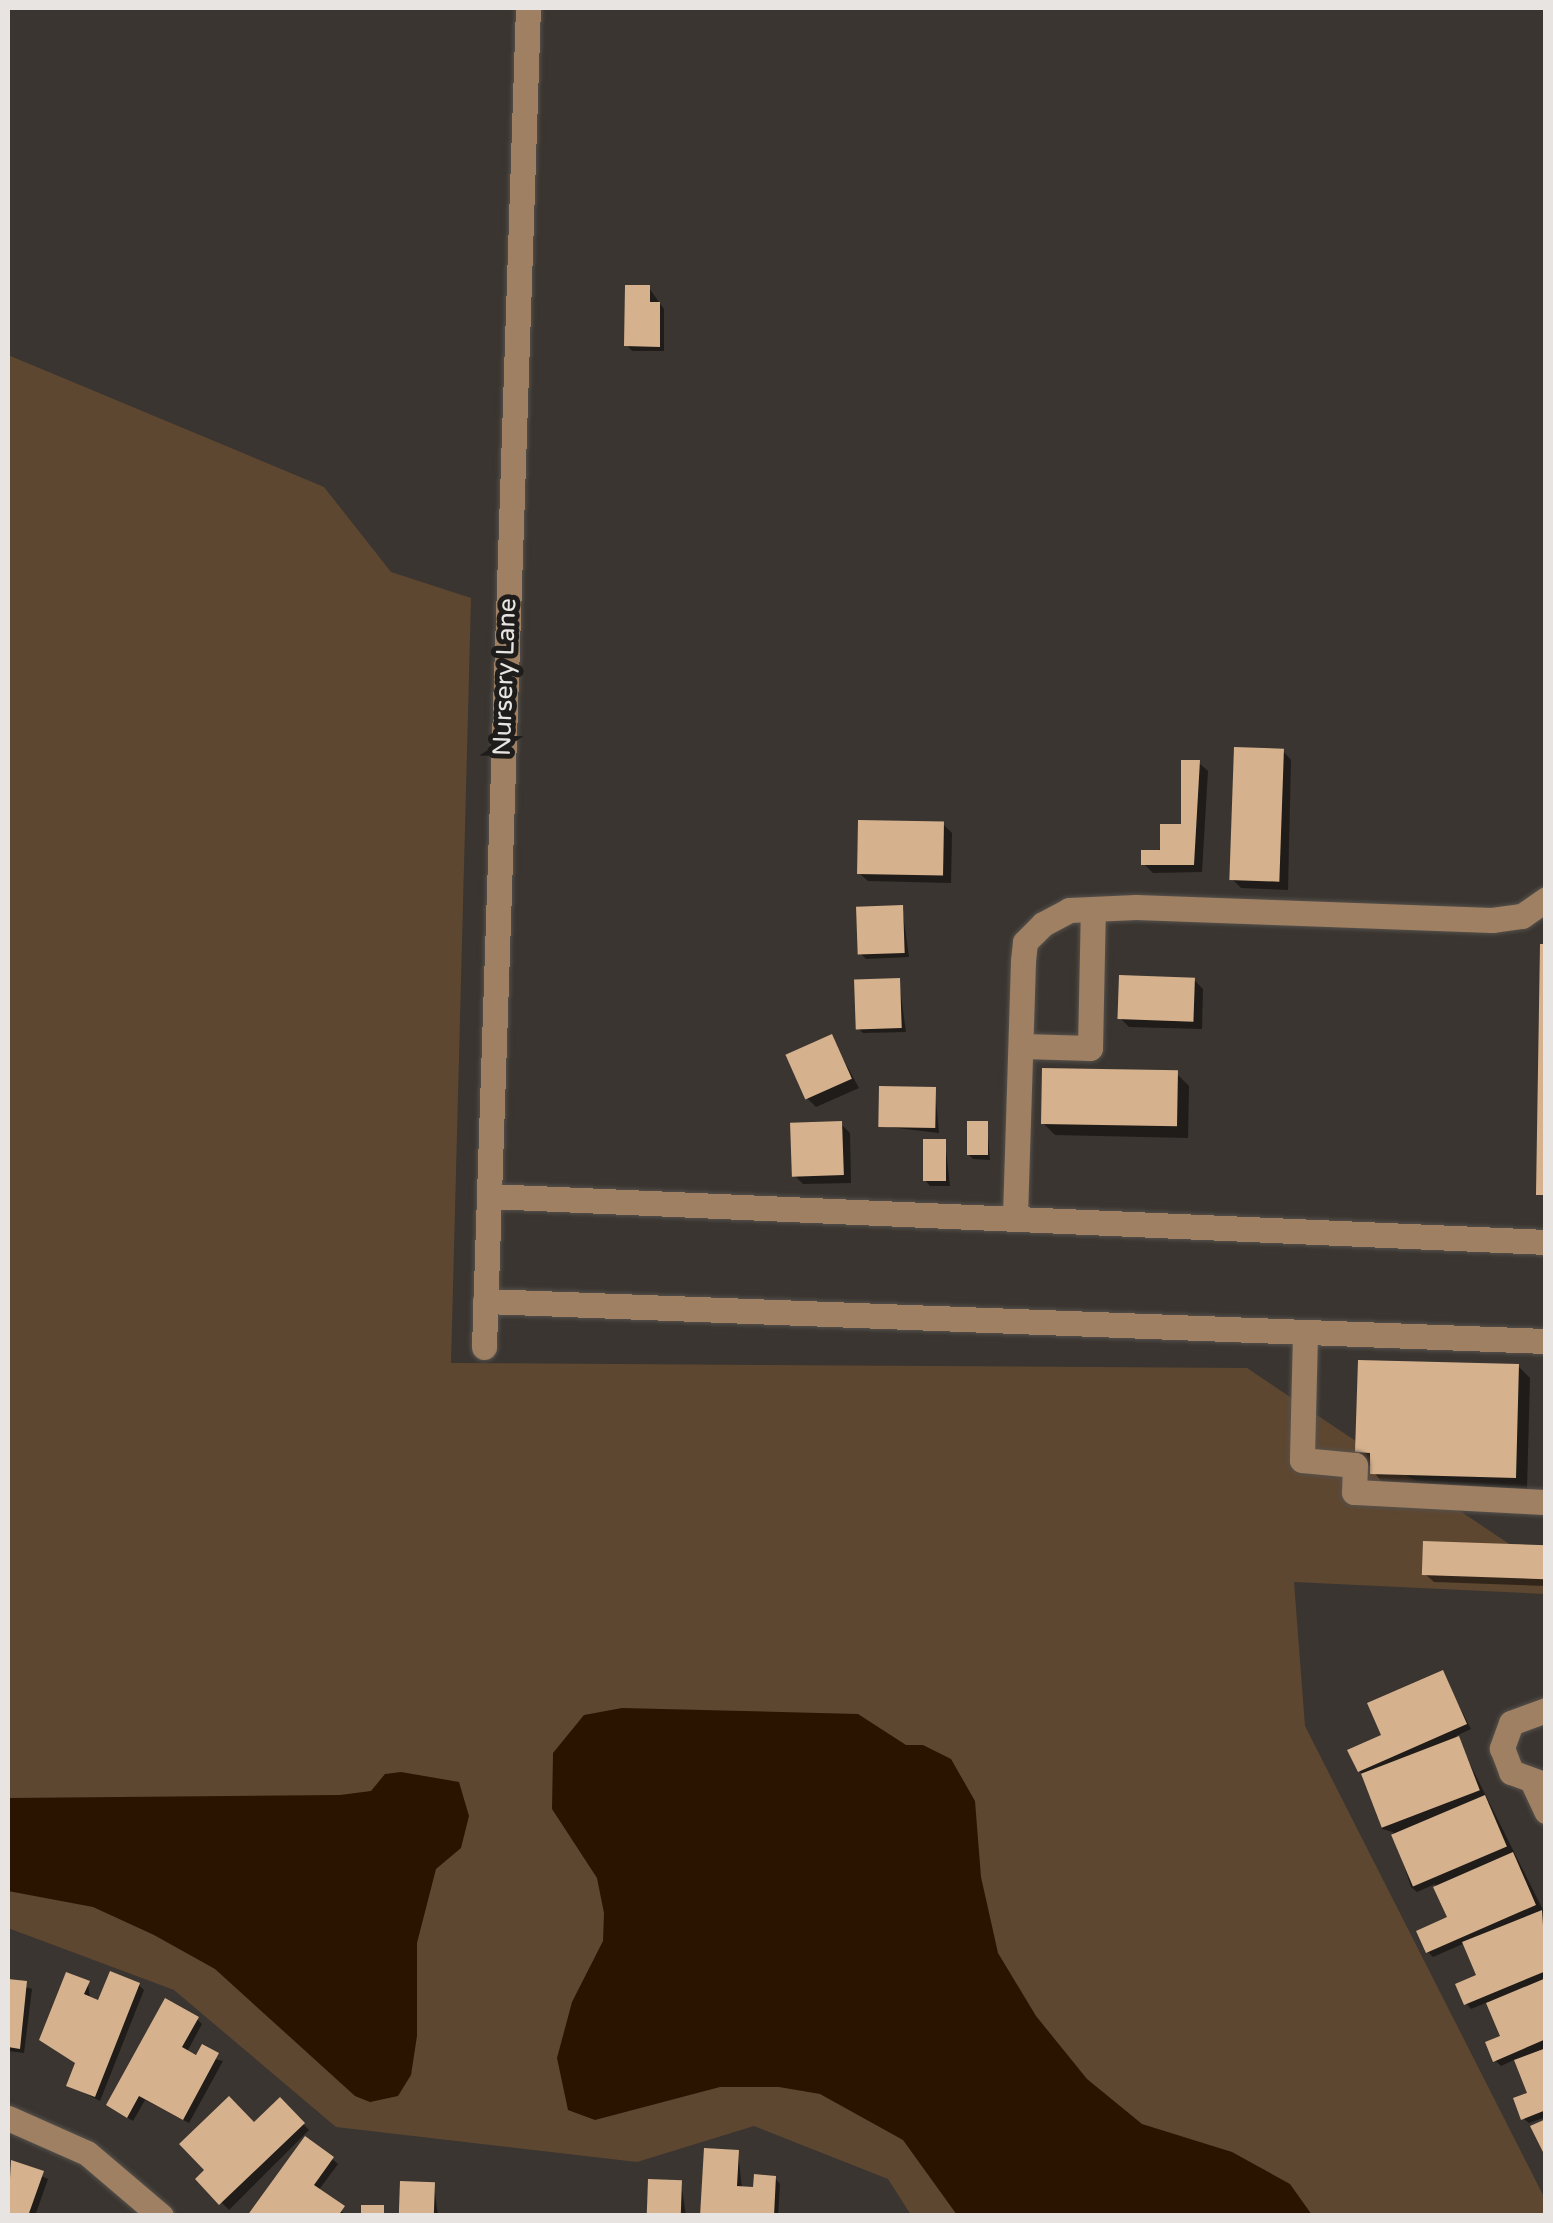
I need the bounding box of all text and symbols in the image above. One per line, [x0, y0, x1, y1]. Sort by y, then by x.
street label: Nursery Lane [487, 598, 523, 756]

